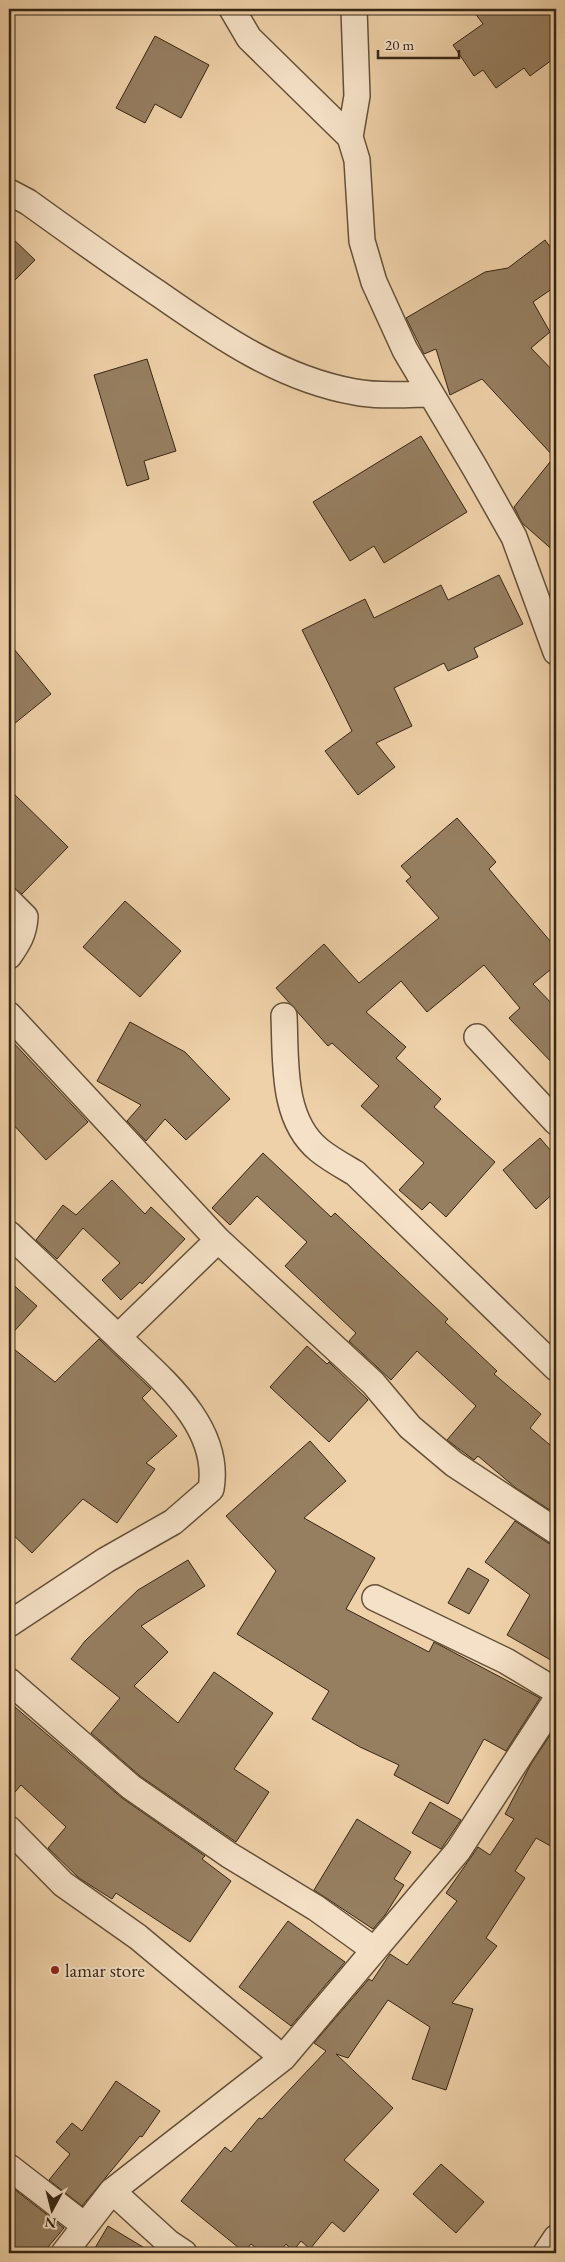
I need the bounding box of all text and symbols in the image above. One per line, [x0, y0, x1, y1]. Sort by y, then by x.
scale bar [378, 28, 459, 60]
text: 20 m [385, 35, 414, 54]
place label: lamar store [65, 1958, 145, 1983]
marker: lamar store [49, 1964, 61, 1976]
north arrow [28, 2184, 78, 2234]
text: N [43, 2213, 57, 2233]

